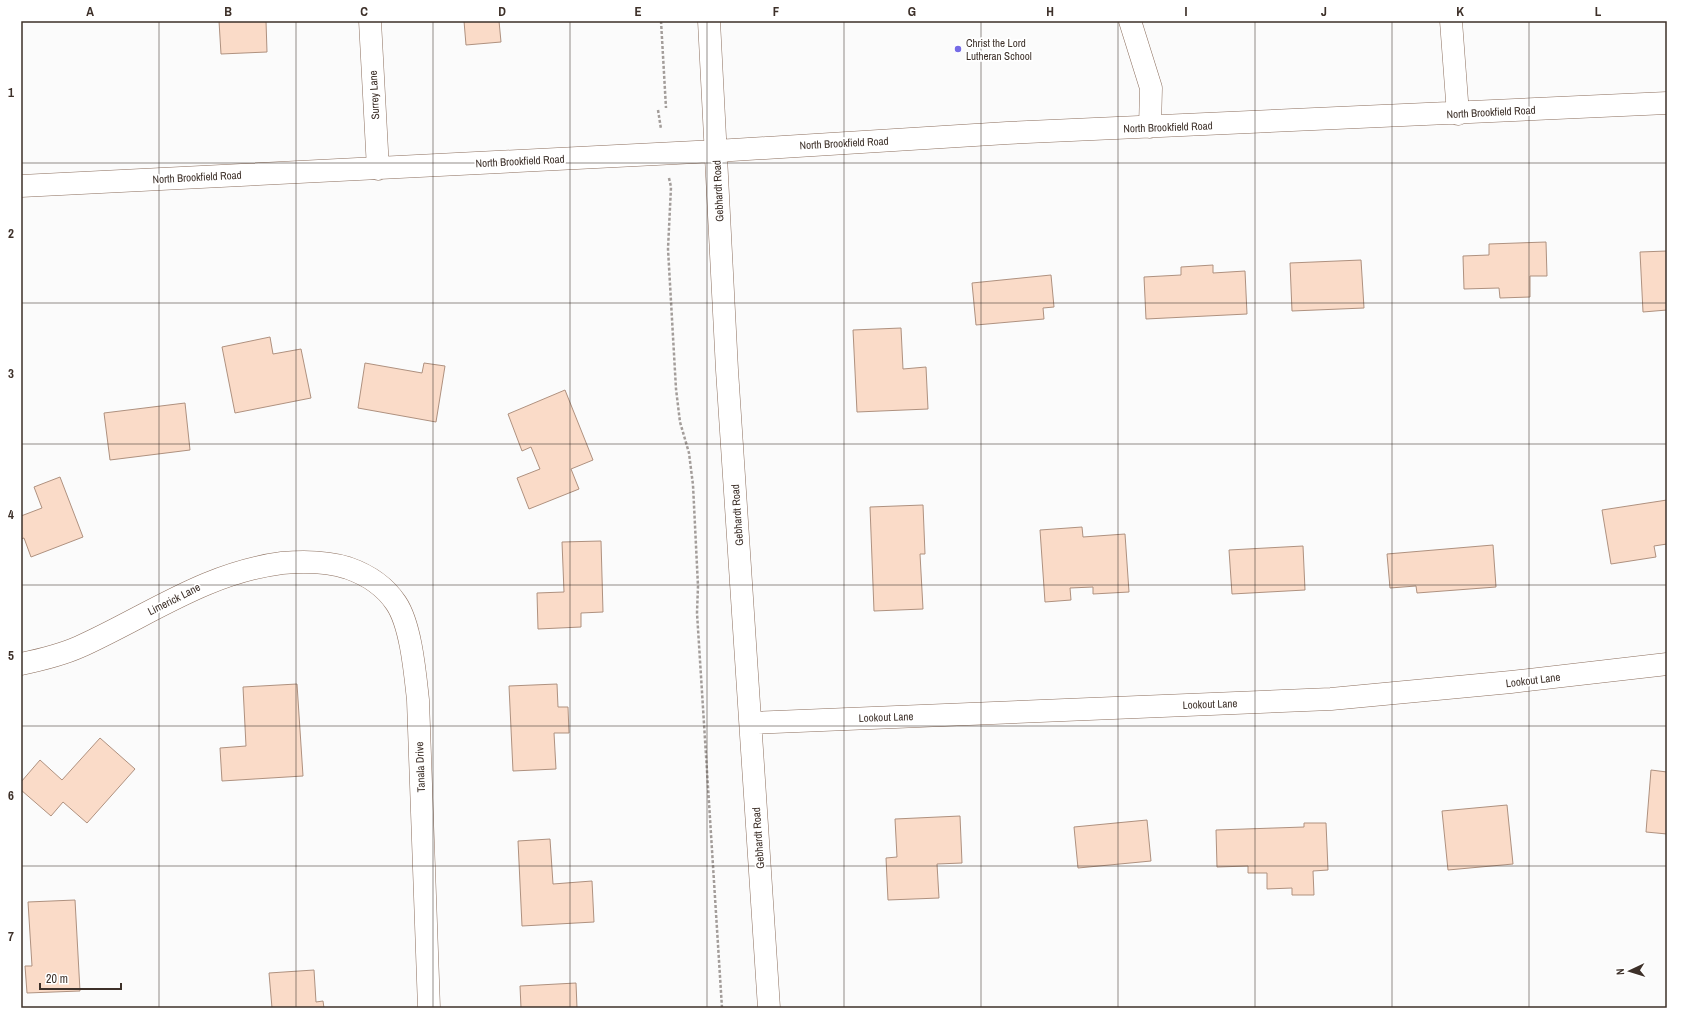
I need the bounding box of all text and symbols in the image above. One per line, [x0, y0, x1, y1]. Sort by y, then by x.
text: A [86, 3, 94, 20]
text: B [224, 3, 232, 20]
text: C [360, 3, 368, 20]
text: D [498, 3, 506, 20]
text: E [634, 3, 642, 20]
text: F [773, 3, 780, 20]
text: G [908, 3, 916, 20]
text: H [1046, 3, 1054, 20]
text: I [1185, 3, 1188, 20]
text: J [1321, 3, 1327, 20]
text: K [1456, 3, 1464, 20]
text: L [1595, 3, 1602, 20]
place label: Christ the Lord Lutheran School [966, 36, 1032, 63]
marker: Christ the Lord Lutheran School [953, 44, 963, 54]
street label: Surrey Lane [366, 70, 382, 120]
text: 1 [8, 84, 14, 101]
street label: North Brookfield Road [1446, 103, 1536, 121]
street label: North Brookfield Road [1123, 118, 1213, 136]
street label: North Brookfield Road [799, 134, 889, 152]
street label: North Brookfield Road [475, 152, 565, 170]
street label: Gebhardt Road [709, 160, 727, 222]
street label: North Brookfield Road [152, 168, 242, 186]
text: 2 [8, 225, 14, 242]
text: 3 [8, 365, 14, 382]
street label: Gebhardt Road [728, 484, 746, 546]
text: 4 [8, 506, 14, 523]
street label: Limerick Lane [145, 580, 203, 618]
text: 5 [8, 647, 14, 664]
street label: Lookout Lane [1505, 670, 1561, 690]
street label: Lookout Lane [1182, 696, 1238, 712]
street label: Lookout Lane [858, 709, 914, 725]
street label: Tanala Drive [412, 741, 428, 793]
text: 6 [8, 787, 14, 804]
street label: Gebhardt Road [749, 807, 767, 869]
text: 7 [8, 928, 14, 945]
north arrow [1610, 951, 1650, 991]
scale bar [40, 965, 121, 991]
text: N [1613, 968, 1627, 975]
text: 20 m [46, 971, 68, 987]

